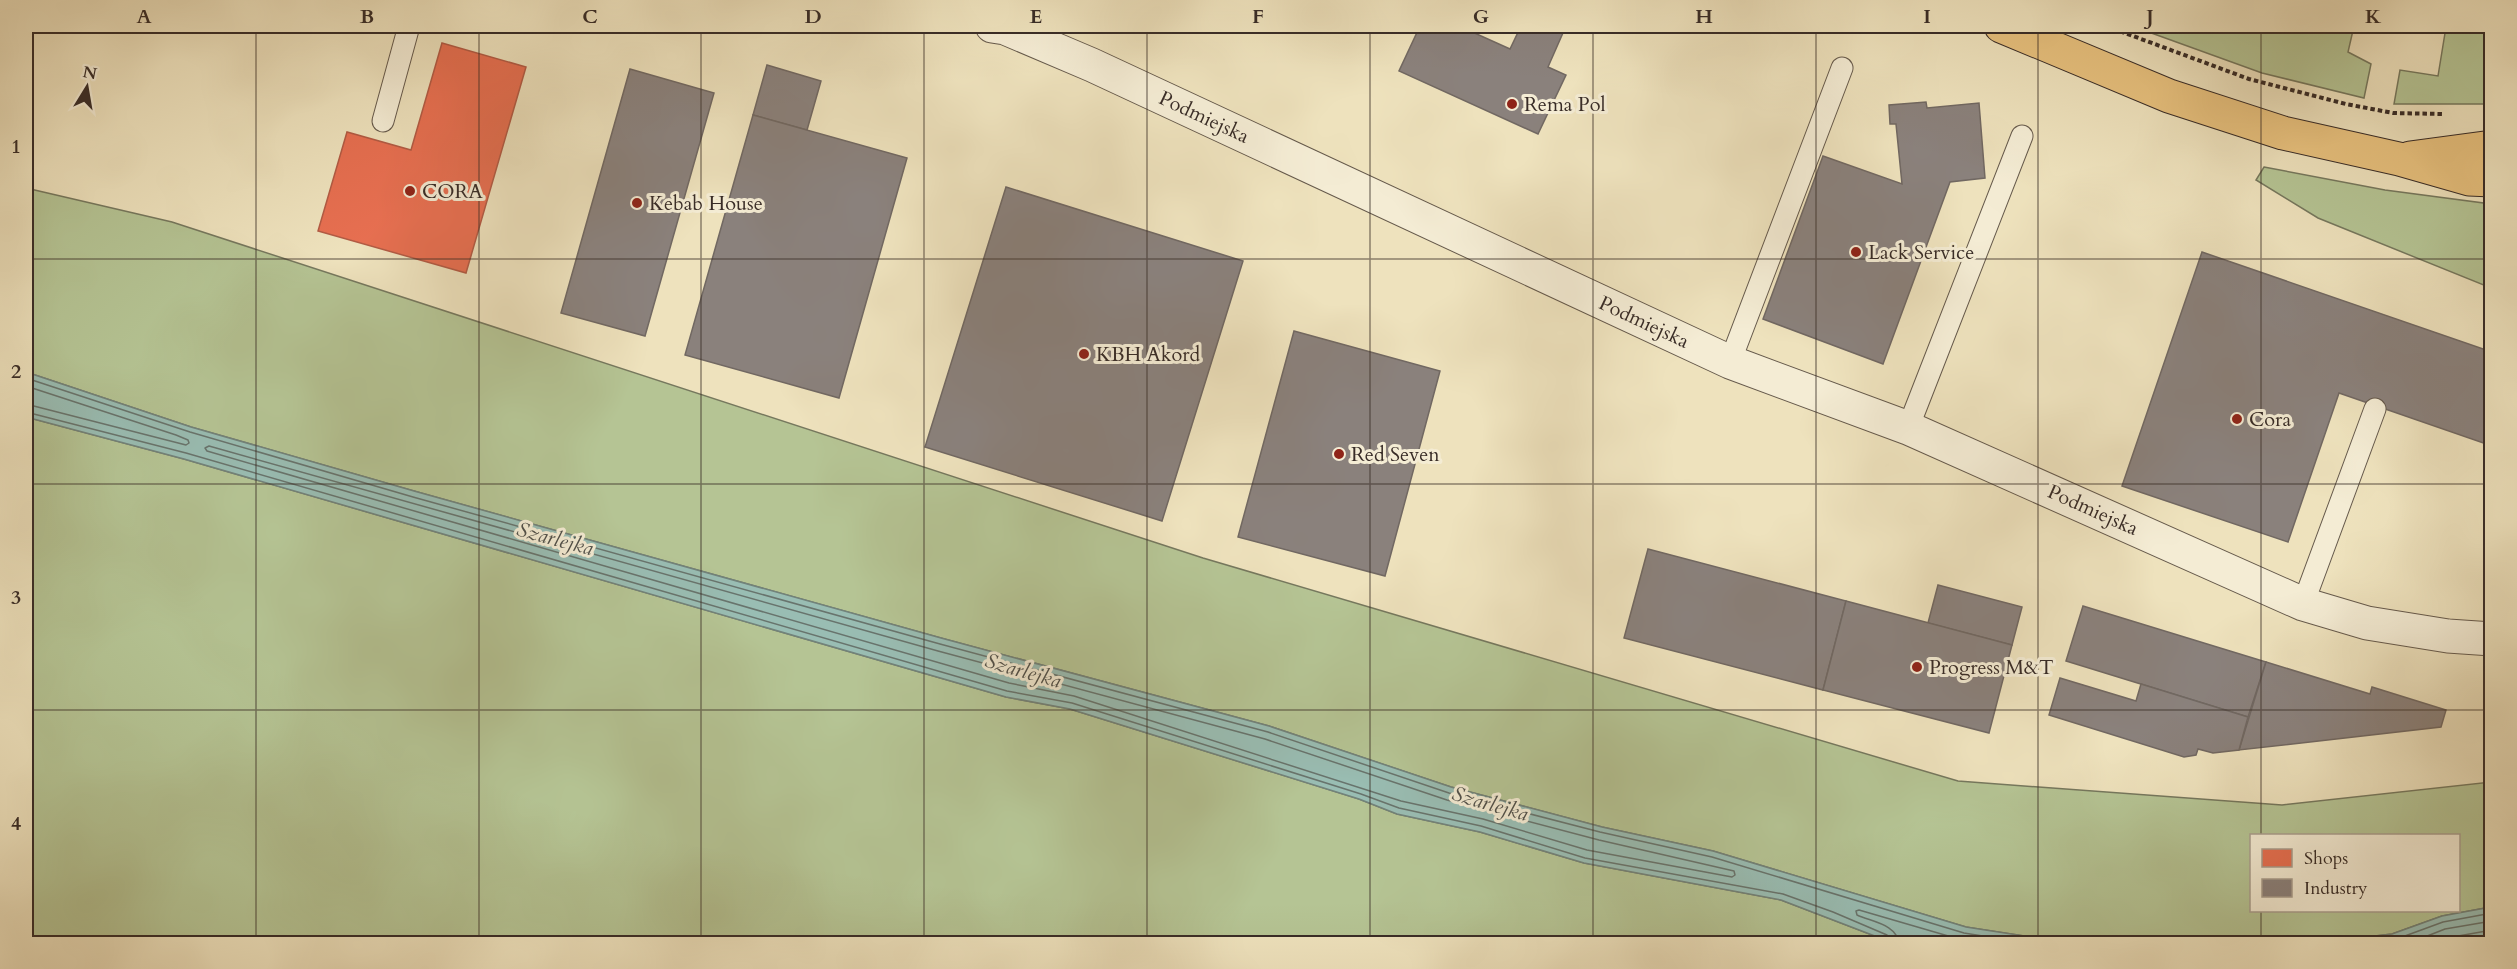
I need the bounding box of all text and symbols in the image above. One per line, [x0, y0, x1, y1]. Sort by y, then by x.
text: A [136, 3, 152, 30]
text: B [360, 3, 374, 30]
text: C [582, 3, 598, 30]
text: D [804, 3, 822, 30]
text: E [1030, 3, 1042, 30]
text: F [1252, 3, 1264, 30]
text: G [1473, 3, 1489, 30]
text: H [1695, 3, 1713, 30]
text: I [1923, 3, 1931, 30]
text: J [2143, 3, 2154, 30]
text: K [2365, 3, 2382, 30]
north arrow [57, 57, 117, 117]
text: N [81, 61, 99, 85]
street label: Podmiejska [1155, 84, 1254, 150]
place label: Rema Pol [1524, 91, 1606, 118]
marker: Rema Pol [1505, 97, 1519, 111]
text: 1 [11, 133, 21, 160]
place label: CORA [422, 178, 483, 205]
marker: CORA [403, 184, 417, 198]
place label: Kebab House [649, 190, 763, 217]
marker: Kebab House [630, 196, 644, 210]
place label: Lack Service [1868, 239, 1974, 266]
marker: Lack Service [1849, 245, 1863, 259]
street label: Podmiejska [1595, 289, 1694, 355]
place label: KBH Akord [1096, 341, 1201, 368]
marker: KBH Akord [1077, 347, 1091, 361]
text: 2 [11, 358, 21, 385]
place label: Cora [2249, 406, 2291, 433]
marker: Cora [2230, 412, 2244, 426]
place label: Red Seven [1351, 441, 1440, 468]
marker: Red Seven [1332, 447, 1346, 461]
street label: Podmiejska [2043, 478, 2143, 542]
water label: Szarlejka [514, 515, 596, 563]
text: 3 [11, 584, 21, 611]
water label: Szarlejka [981, 646, 1065, 696]
place label: Progress M&T [1929, 654, 2054, 681]
marker: Progress M&T [1910, 660, 1924, 674]
water label: Szarlejka [1448, 779, 1532, 829]
text: 4 [11, 810, 21, 837]
legend [2250, 834, 2460, 912]
text: Shops [2304, 846, 2348, 871]
text: Industry [2304, 876, 2368, 901]

